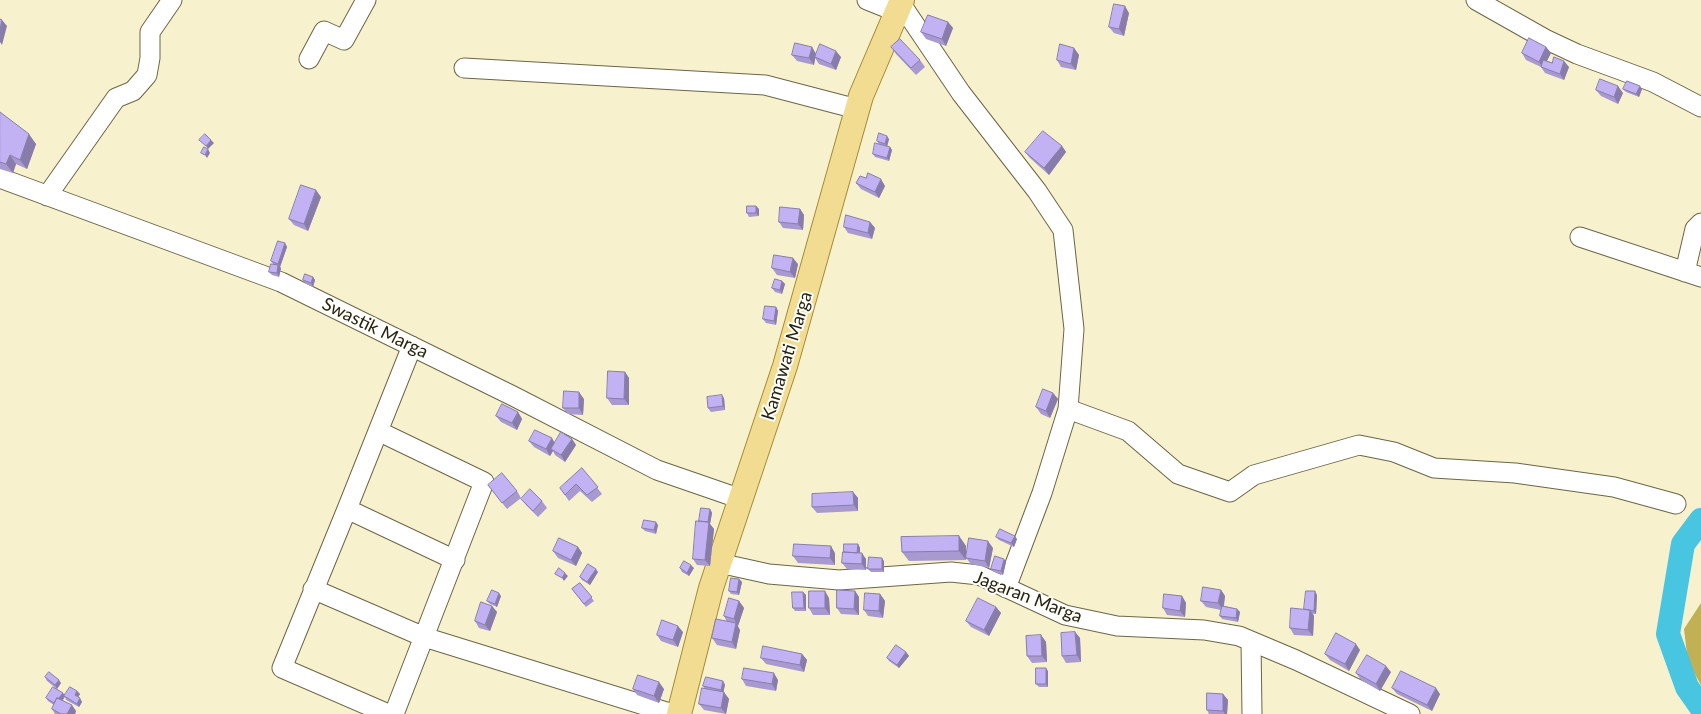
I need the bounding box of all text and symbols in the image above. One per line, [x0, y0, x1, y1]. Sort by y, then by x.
street label: Kamawati Marga [757, 289, 817, 423]
street label: Swastik Marga [319, 293, 431, 363]
street label: Jagaran Marga [971, 566, 1085, 628]

